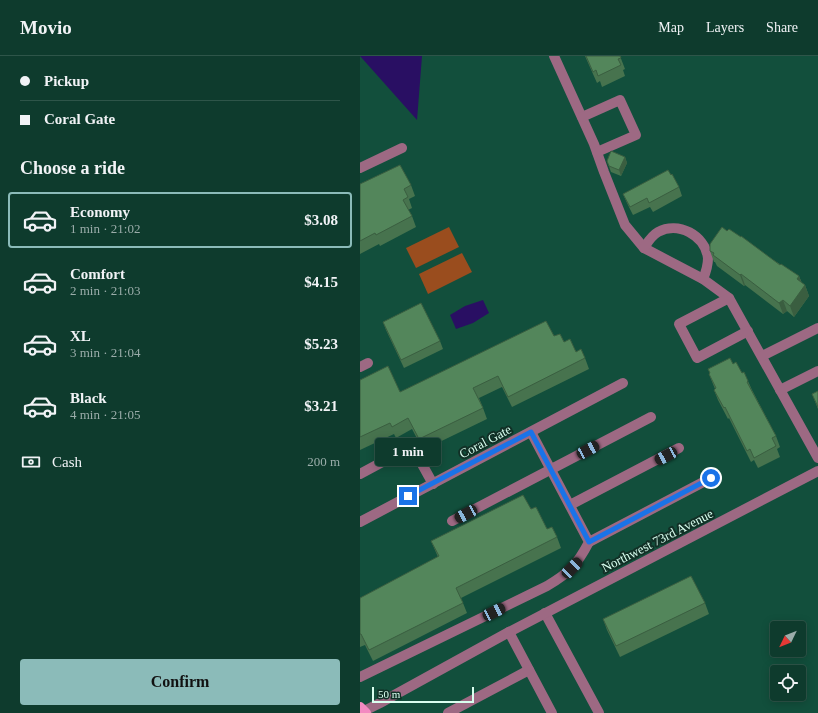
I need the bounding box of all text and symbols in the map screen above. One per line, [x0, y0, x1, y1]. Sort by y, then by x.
text: Movio [20, 17, 72, 38]
text: Map [658, 20, 684, 35]
text: Layers [706, 20, 744, 35]
text: Share [766, 20, 798, 35]
text: Pickup [44, 73, 89, 89]
text: Coral Gate [44, 111, 115, 127]
text: Choose a ride [20, 158, 125, 178]
icon: car [22, 202, 58, 238]
text: Economy [70, 204, 130, 220]
text: $3.08 [304, 212, 338, 228]
text: 1 min · 21:02 [70, 221, 140, 236]
icon: car [22, 264, 58, 300]
text: Comfort [70, 266, 125, 282]
text: $4.15 [304, 274, 338, 290]
text: 2 min · 21:03 [70, 283, 140, 298]
icon: car [22, 326, 58, 362]
text: XL [70, 328, 91, 344]
text: $5.23 [304, 336, 338, 352]
text: 3 min · 21:04 [70, 345, 140, 360]
icon: car [22, 388, 58, 424]
text: Black [70, 390, 107, 406]
text: $3.21 [304, 398, 338, 414]
text: 4 min · 21:05 [70, 407, 140, 422]
street label: Coral Gate [457, 421, 514, 461]
callout: 1 min [375, 438, 441, 466]
car [575, 439, 601, 461]
text: 1 min [392, 444, 424, 459]
car [653, 445, 679, 467]
icon: cash [20, 451, 42, 473]
text: Cash [52, 454, 82, 470]
text: 200 m [307, 454, 340, 469]
route start [702, 469, 720, 487]
route end [399, 487, 417, 505]
car [453, 503, 479, 525]
street label: Northwest 73rd Avenue [599, 506, 716, 575]
car [559, 555, 585, 581]
car [481, 601, 507, 623]
north arrow [770, 621, 806, 657]
map controls [770, 621, 806, 701]
button: Confirm [20, 659, 340, 705]
button: locate [770, 665, 806, 701]
scale bar [372, 685, 474, 704]
text: 50 m [378, 688, 400, 700]

